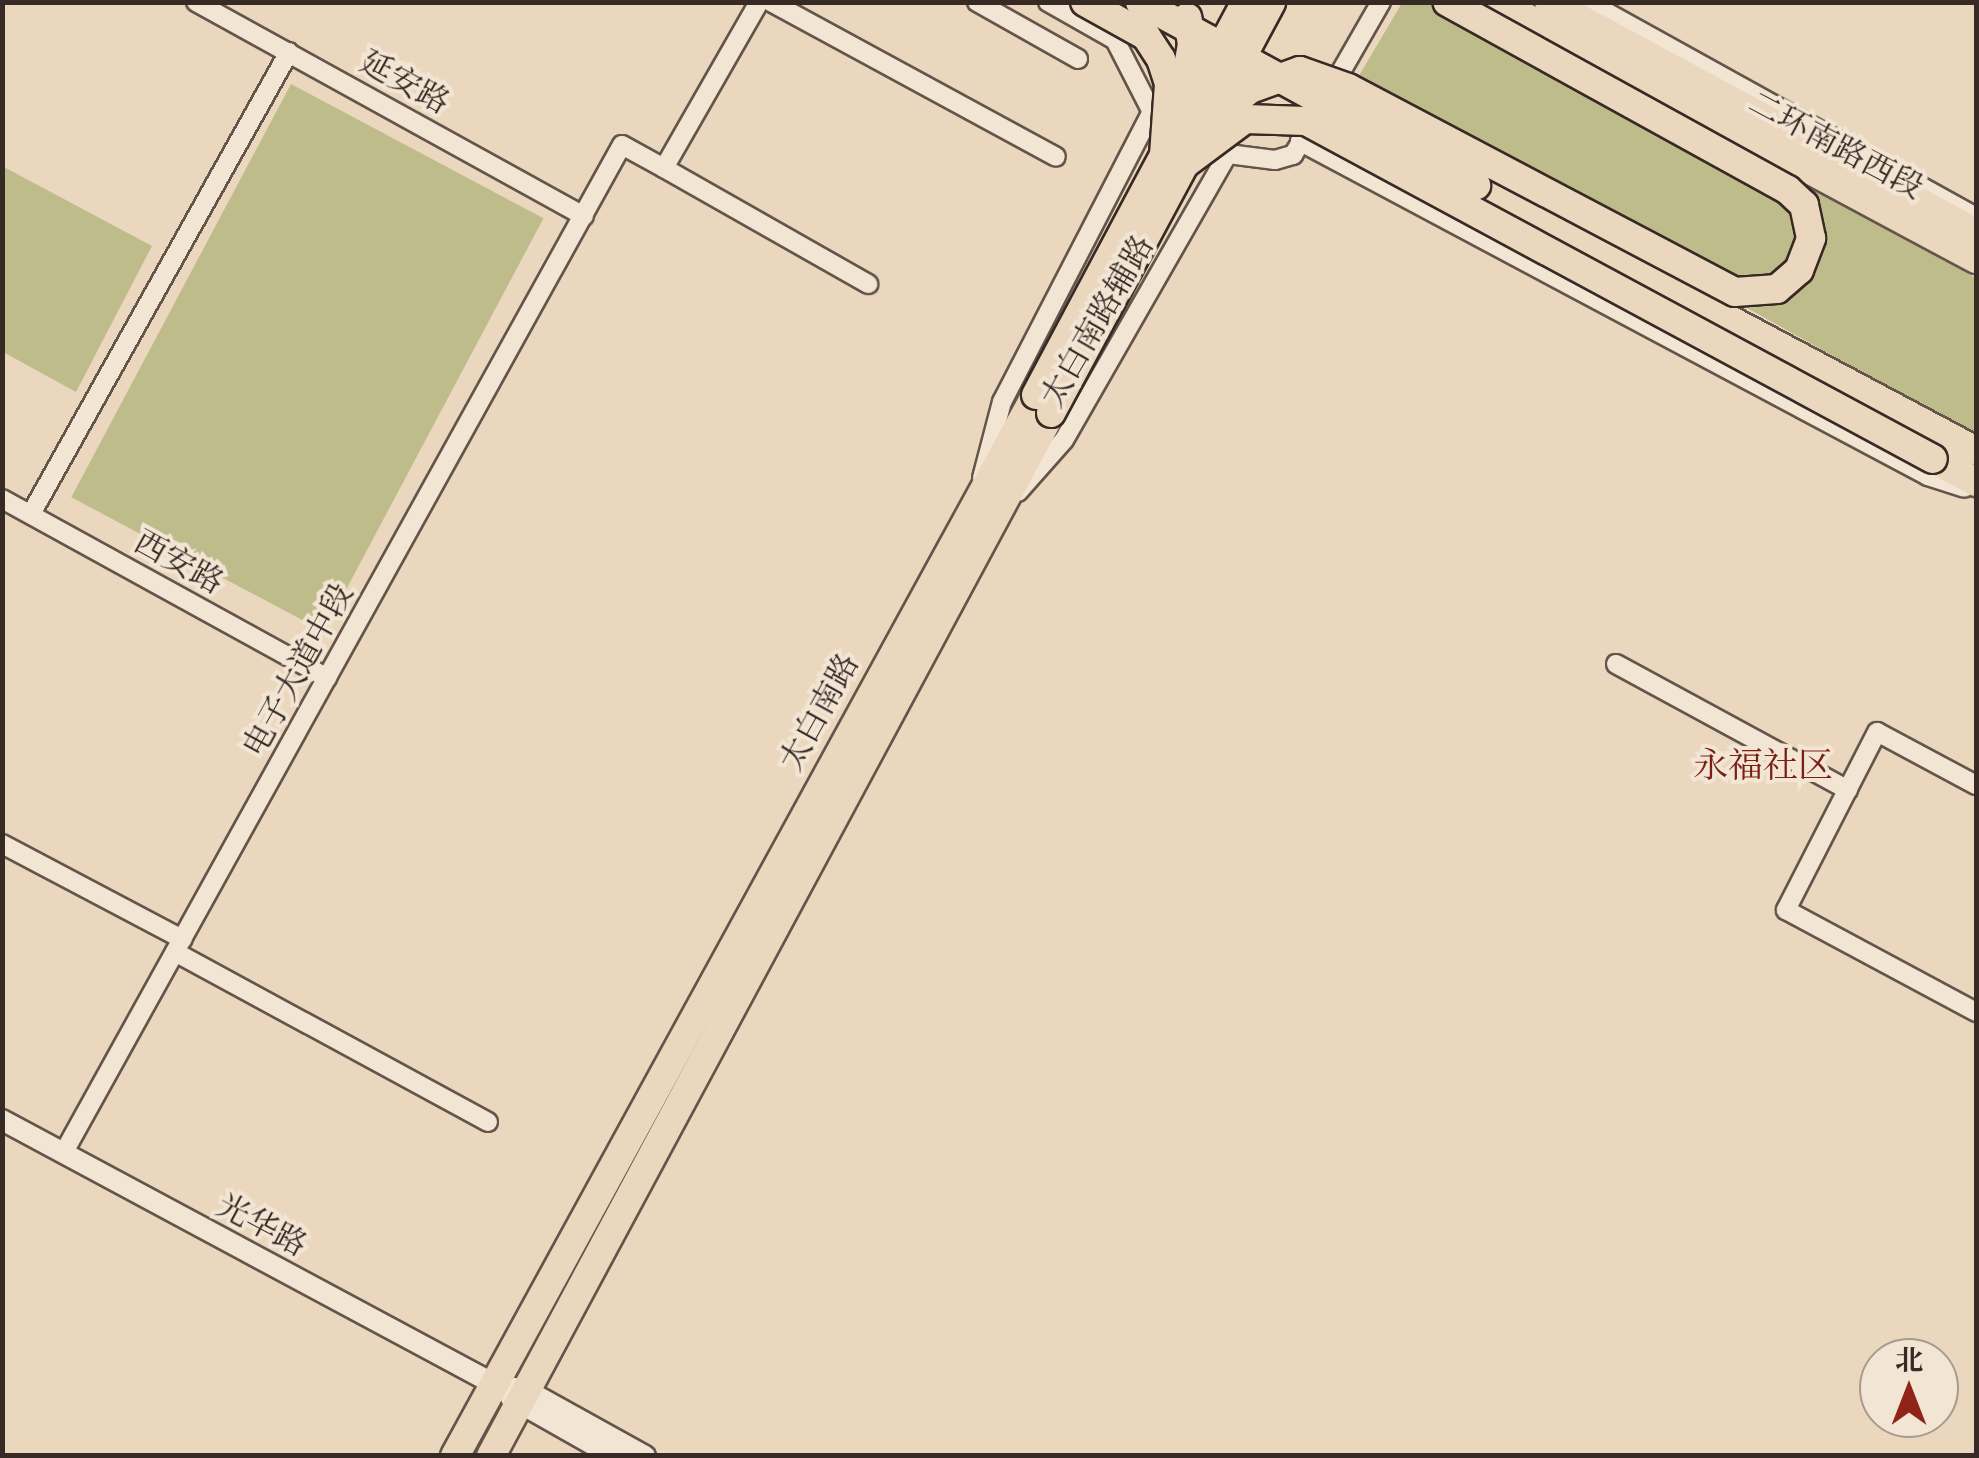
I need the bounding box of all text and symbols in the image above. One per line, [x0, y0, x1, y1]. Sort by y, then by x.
street label: 延安路 [354, 42, 456, 122]
street label: 二环南路西段 [1742, 83, 1930, 207]
street label: 太白南路辅路 [1032, 228, 1162, 414]
street label: 西安路 [128, 522, 230, 602]
street label: 电子大道中段 [235, 577, 361, 763]
street label: 太白南路 [771, 647, 867, 777]
district label: 永福社区 [1693, 744, 1833, 786]
street label: 光华路 [211, 1186, 313, 1264]
north arrow [1859, 1338, 1959, 1438]
text: 北 [1895, 1339, 1923, 1380]

